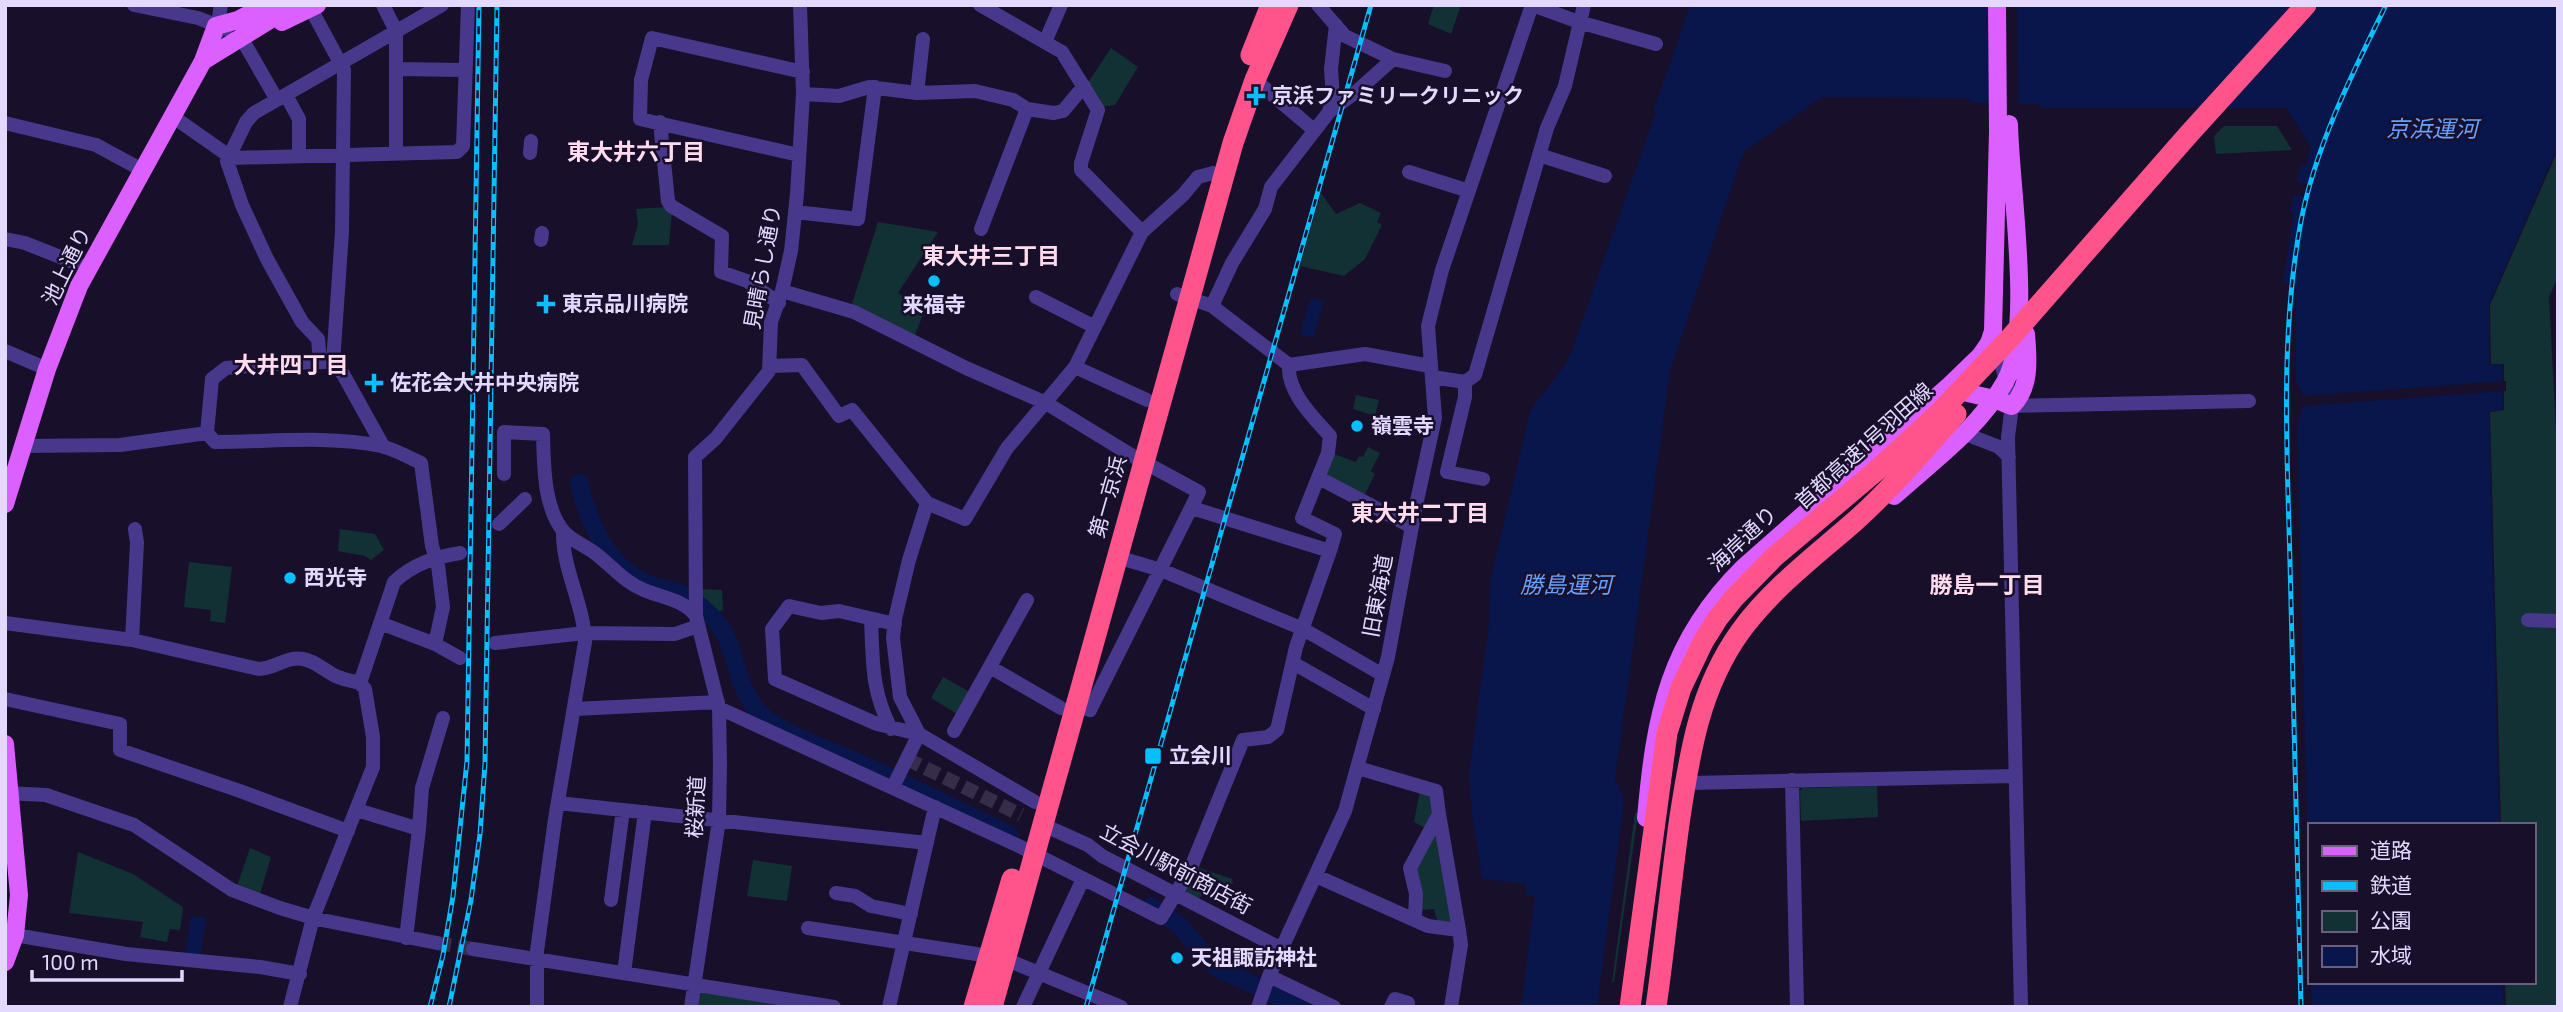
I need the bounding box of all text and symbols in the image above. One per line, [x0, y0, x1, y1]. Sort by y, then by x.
place label: 京浜ファミリークリニック [1272, 82, 1524, 107]
marker: 京浜ファミリークリニック [1246, 86, 1266, 106]
water label: 京浜運河 [2386, 114, 2482, 142]
district label: 東大井六丁目 [567, 137, 705, 165]
street label: 見晴らし通り [738, 203, 785, 331]
street label: 池上通り [36, 222, 95, 309]
district label: 東大井三丁目 [922, 241, 1060, 269]
marker: 来福寺 [926, 273, 942, 289]
place label: 東京品川病院 [562, 290, 688, 315]
place label: 来福寺 [903, 291, 966, 316]
marker: 東京品川病院 [536, 294, 556, 314]
district label: 大井四丁目 [234, 350, 349, 378]
place label: 佐花会大井中央病院 [390, 369, 579, 394]
marker: 佐花会大井中央病院 [364, 373, 384, 393]
street label: 首都高速1号羽田線 [1789, 377, 1937, 513]
place label: 嶺雲寺 [1371, 412, 1434, 437]
marker: 嶺雲寺 [1349, 418, 1365, 434]
street label: 第一京浜 [1083, 453, 1130, 540]
district label: 東大井二丁目 [1351, 498, 1489, 526]
street label: 海岸通り [1703, 500, 1781, 576]
street label: 旧東海道 [1357, 552, 1396, 639]
place label: 西光寺 [304, 564, 367, 589]
marker: 西光寺 [282, 570, 298, 586]
water label: 勝島運河 [1520, 570, 1616, 598]
district label: 勝島一丁目 [1930, 570, 2045, 598]
place label: 立会川 [1169, 742, 1232, 767]
marker: 立会川 [1143, 746, 1163, 766]
street label: 桜新道 [680, 775, 709, 839]
street label: 立会川駅前商店街 [1097, 817, 1257, 918]
legend [2308, 823, 2535, 984]
text: 道路 [2370, 837, 2412, 862]
text: 鉄道 [2370, 872, 2412, 897]
text: 公園 [2370, 907, 2412, 932]
scale bar [32, 939, 182, 983]
text: 水域 [2370, 942, 2412, 967]
place label: 天祖諏訪神社 [1191, 944, 1317, 969]
text: 100 m [42, 949, 99, 974]
marker: 天祖諏訪神社 [1169, 950, 1185, 966]

